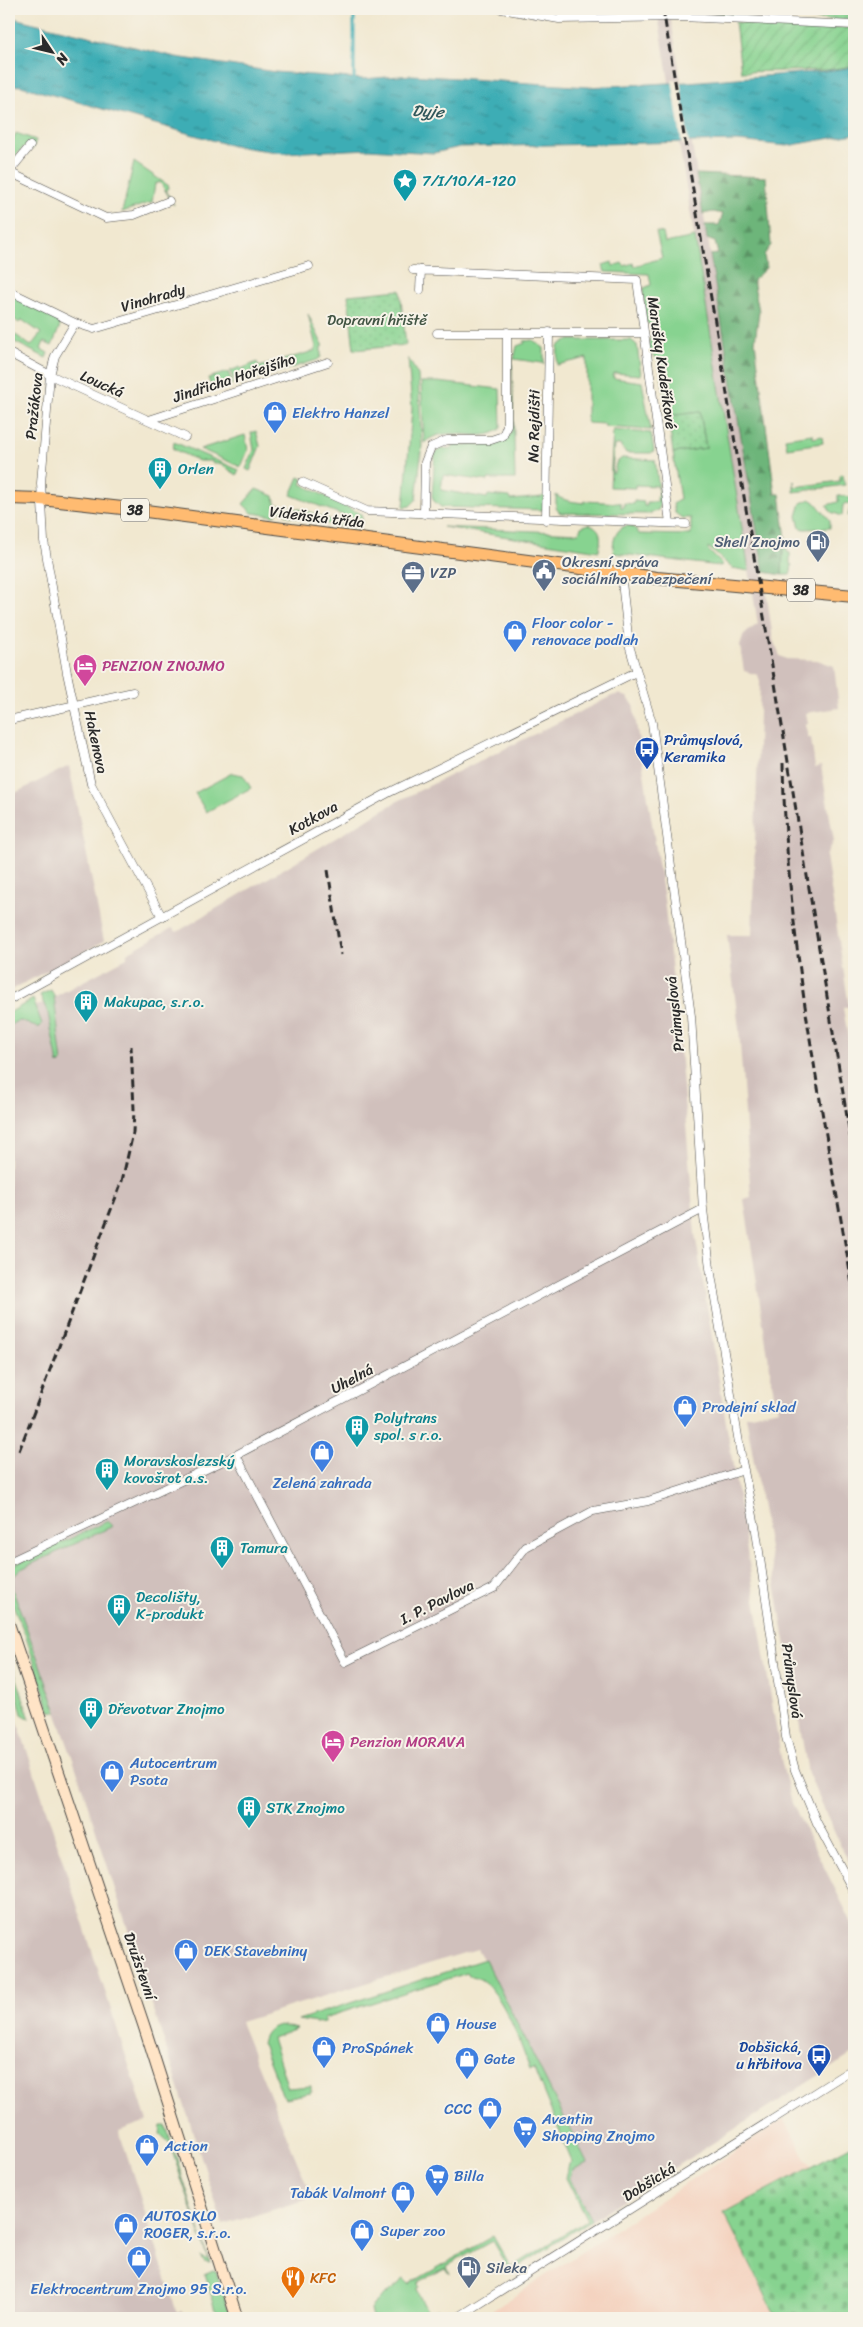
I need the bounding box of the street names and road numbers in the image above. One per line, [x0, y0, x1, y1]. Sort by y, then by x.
street label: Vinohrady [118, 276, 188, 320]
street label: Marušky Kudeříkové [640, 295, 684, 431]
street label: Jindřicha Hořejšího [168, 346, 299, 410]
street label: Loucká [76, 363, 129, 405]
street label: Pražákova [18, 371, 51, 441]
street label: Na Rejdišti [520, 389, 548, 463]
road number: 38 [121, 498, 149, 522]
street label: Vídeňská třída [268, 498, 366, 536]
road number: 38 [787, 578, 815, 602]
street label: Hakenova [77, 708, 115, 776]
street label: Kotkova [283, 793, 343, 842]
street label: Průmyslová [658, 974, 692, 1053]
street label: Uhelná [326, 1357, 379, 1401]
street label: I. P. Pavlova [395, 1572, 479, 1632]
street label: Průmyslová [774, 1642, 810, 1721]
street label: Družstevní [116, 1929, 164, 2005]
street label: Dobšická [617, 2155, 681, 2209]

